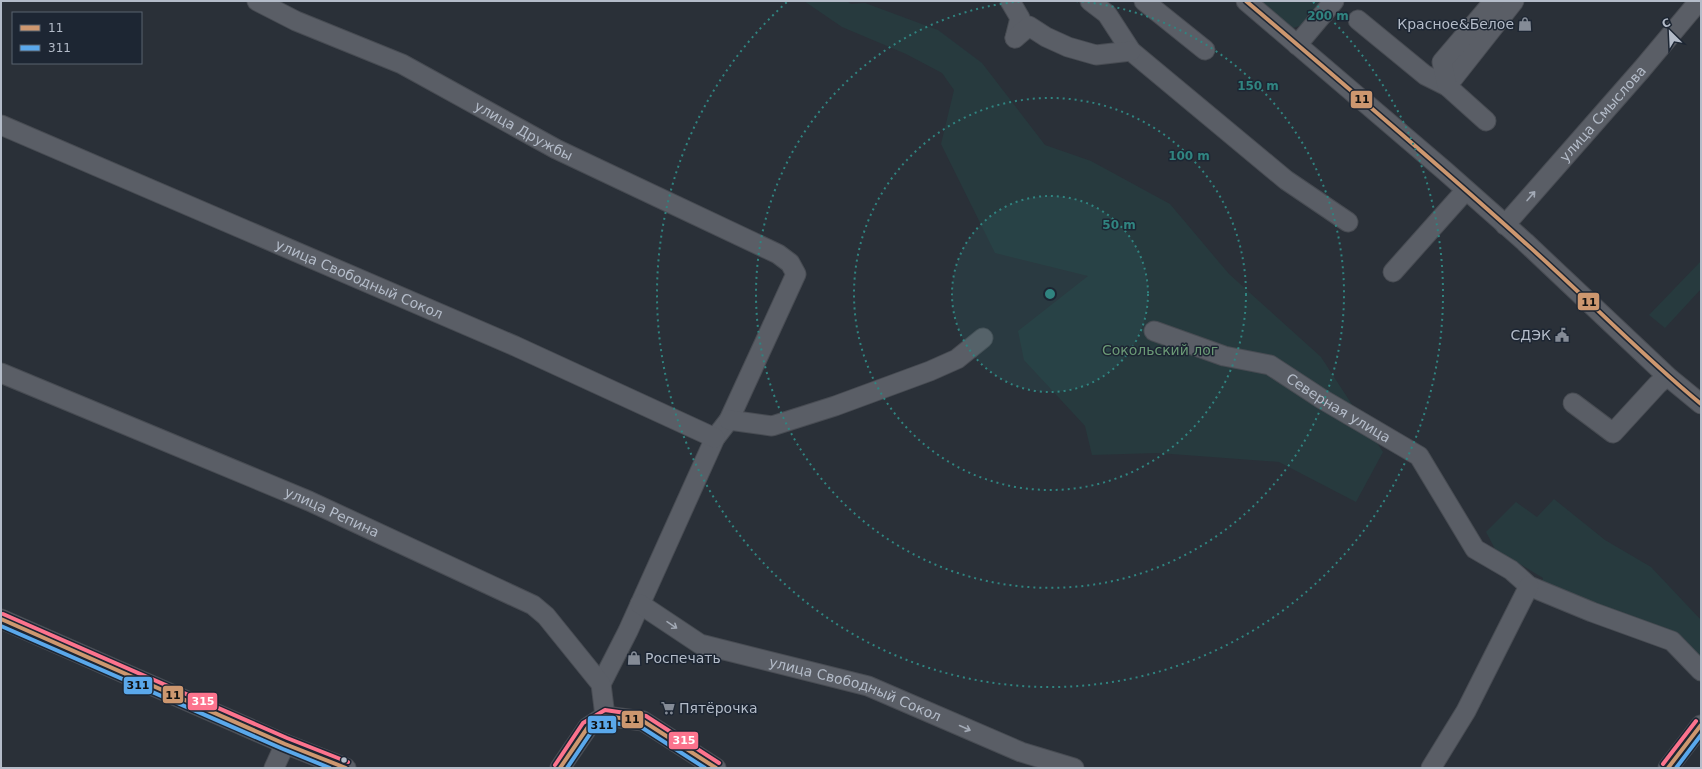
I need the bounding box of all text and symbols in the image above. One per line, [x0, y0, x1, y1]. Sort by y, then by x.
text: 200 m [1307, 9, 1349, 23]
legend [12, 12, 142, 64]
north arrow [1650, 12, 1690, 52]
place label: Красное&Белое [1397, 16, 1514, 32]
shop icon: Красное&Белое [1517, 16, 1533, 32]
text: С [1660, 16, 1672, 31]
text: 11 [48, 21, 63, 35]
text: 311 [48, 41, 71, 55]
street label: улица Смыслова [1556, 63, 1649, 165]
text: 150 m [1237, 79, 1279, 93]
line badge: 11 [1350, 90, 1373, 109]
text: 11 [1354, 93, 1370, 106]
street label: улица Дружбы [472, 98, 575, 164]
text: 100 m [1168, 149, 1210, 163]
one-way arrow [1526, 190, 1535, 201]
text: 50 m [1102, 218, 1136, 232]
street label: улица Свободный Сокол [273, 236, 445, 322]
centre of rings [1043, 287, 1057, 301]
line badge: 11 [1577, 292, 1600, 311]
text: 11 [1581, 296, 1597, 309]
place label: СДЭК [1511, 327, 1551, 343]
public building icon: СДЭК [1554, 327, 1570, 343]
park label: Сокольский лог [1102, 342, 1218, 358]
street label: Северная улица [1283, 370, 1394, 446]
street label: улица Репина [282, 484, 382, 540]
one-way arrow [667, 621, 678, 630]
shop icon: Роспечать [626, 650, 642, 666]
place label: Роспечать [645, 650, 721, 666]
street label: улица Свободный Сокол [768, 654, 944, 725]
line badge: 311 [123, 676, 153, 695]
text: 311 [127, 679, 149, 692]
line badge: 11 [162, 685, 184, 704]
text: 11 [165, 689, 181, 702]
line badge: 315 [187, 692, 218, 711]
text: 315 [192, 695, 214, 708]
supermarket icon: Пятёрочка [660, 700, 676, 716]
place label: Пятёрочка [679, 700, 757, 716]
line badge: 11 [621, 710, 644, 729]
text: 11 [624, 713, 640, 726]
line badge: 311 [587, 715, 617, 734]
text: 311 [591, 719, 613, 732]
one-way arrow [958, 725, 970, 732]
line badge: 315 [668, 731, 699, 750]
text: 315 [673, 734, 695, 747]
unlabelled marker [339, 755, 349, 765]

